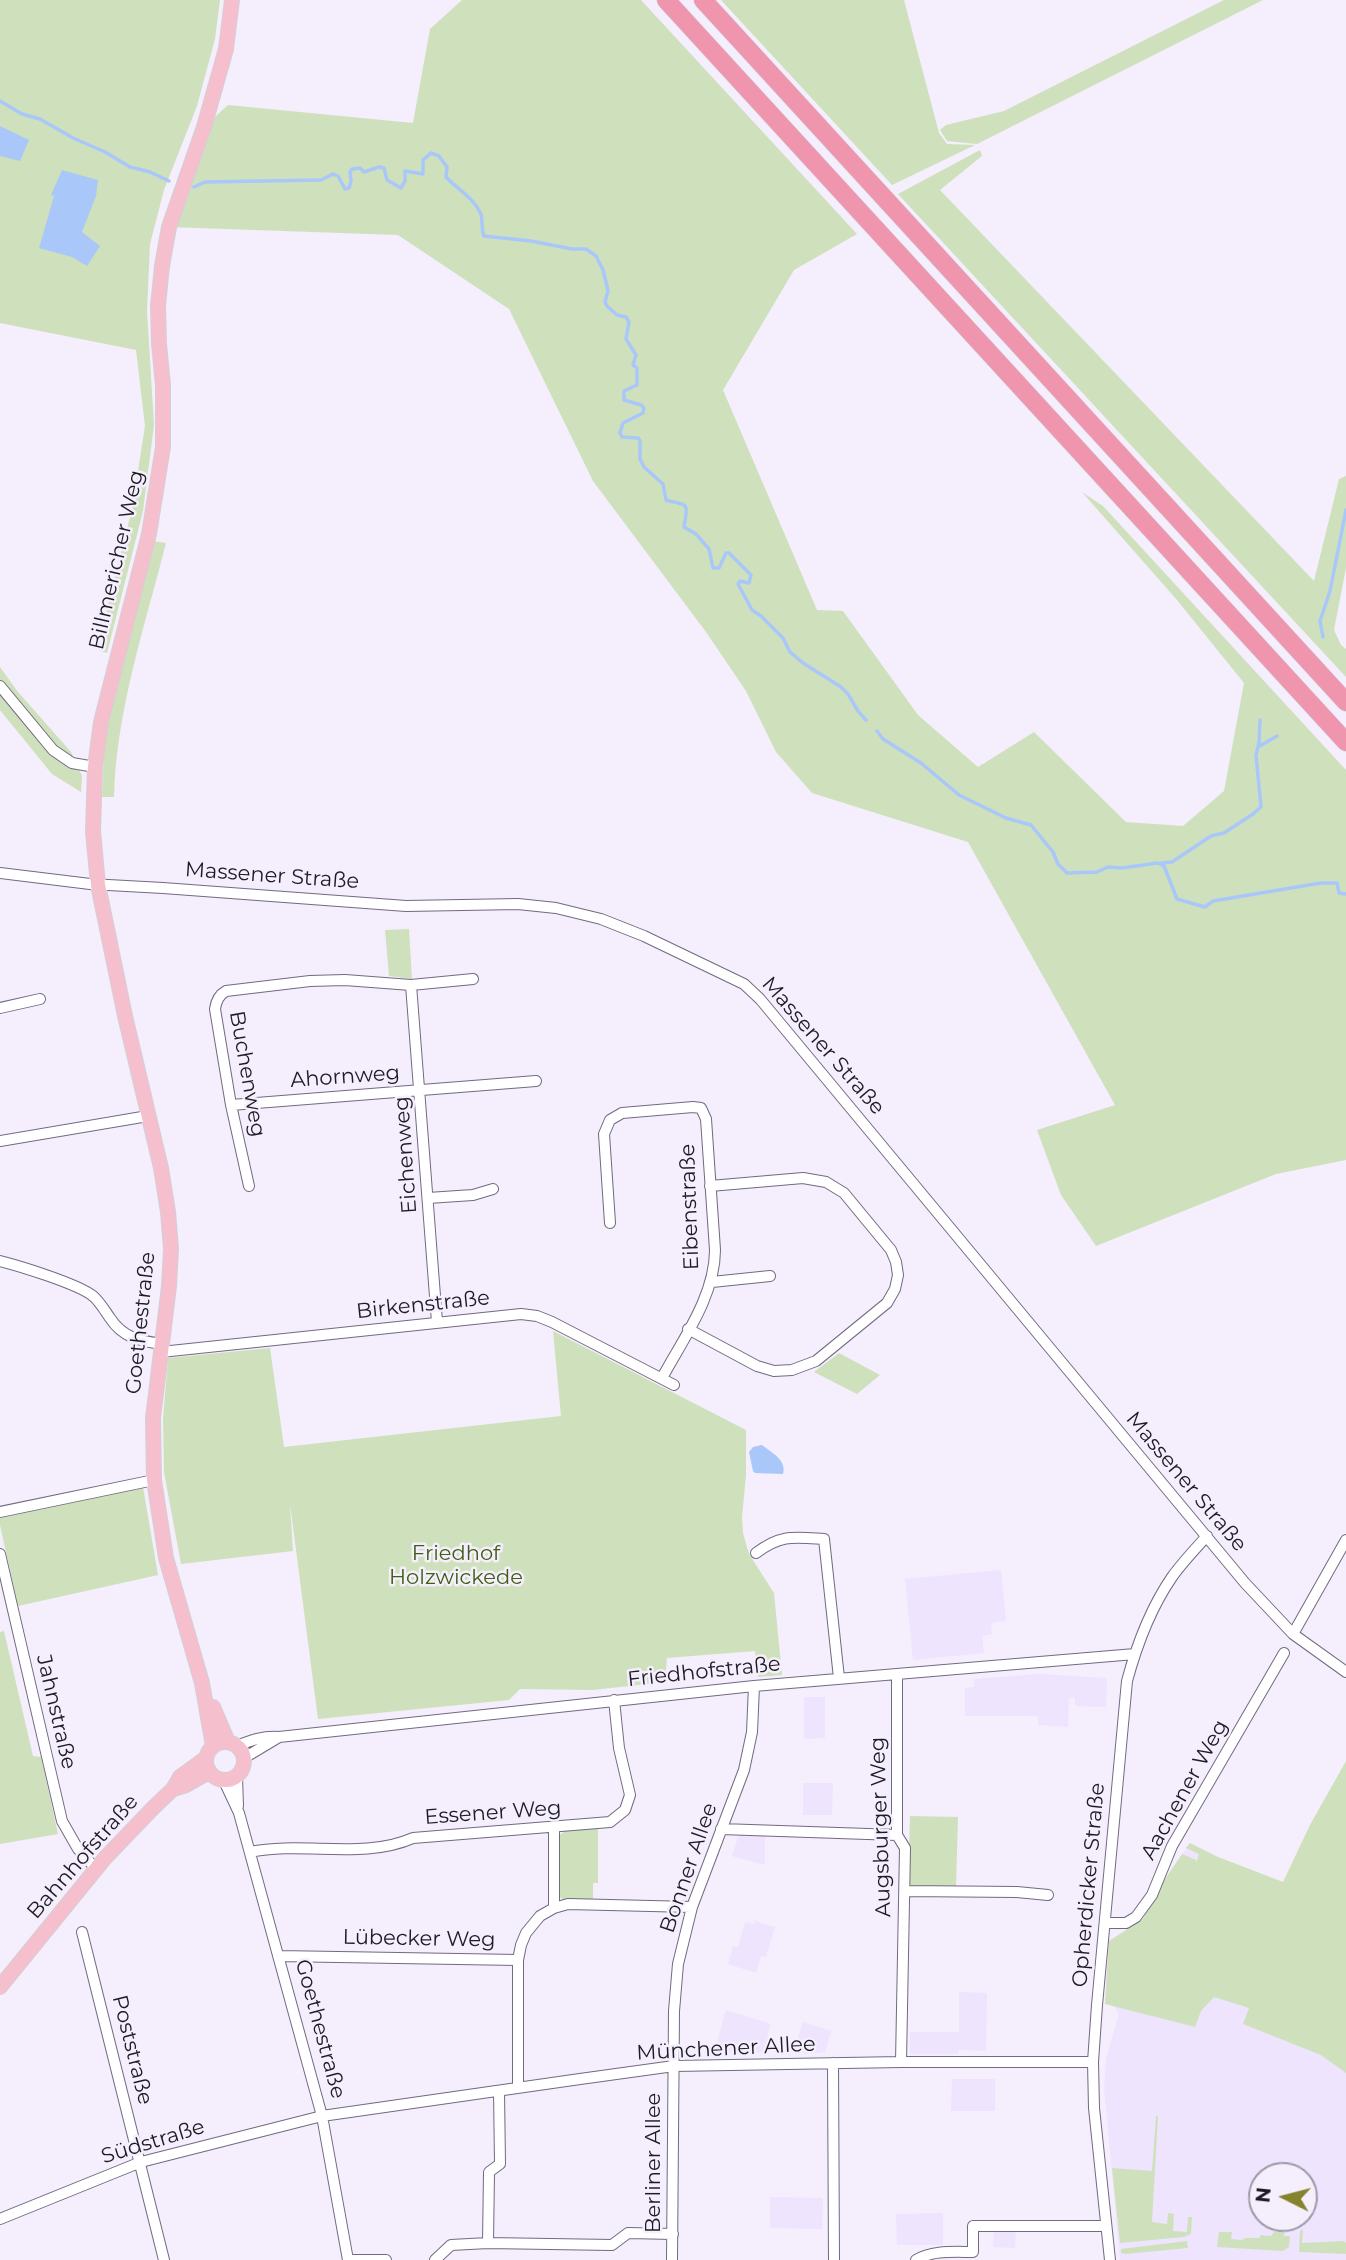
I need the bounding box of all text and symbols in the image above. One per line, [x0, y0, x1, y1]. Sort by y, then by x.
street label: Billmericher Weg [84, 468, 150, 652]
street label: Massener Straße [184, 857, 360, 895]
street label: Massener Straße [756, 972, 890, 1120]
street label: Buchenweg [224, 1009, 270, 1139]
street label: Ahornweg [289, 1061, 401, 1093]
street label: Eichenweg [389, 1096, 423, 1214]
street label: Eibenstraße [675, 1143, 705, 1271]
street label: Goethestraße [121, 1251, 161, 1395]
street label: Birkenstraße [355, 1285, 491, 1325]
street label: Massener Straße [1120, 1407, 1252, 1557]
park label: Friedhof Holzwickede [389, 1541, 523, 1591]
street label: Friedhofstraße [626, 1651, 782, 1693]
street label: Jahnstraße [31, 1652, 81, 1772]
street label: Aachener Weg [1136, 1716, 1234, 1864]
street label: Augsburger Weg [865, 1736, 897, 1918]
street label: Opherdicker Straße [1068, 1782, 1110, 1988]
street label: Bahnhofstraße [22, 1790, 144, 1924]
street label: Essener Weg [424, 1796, 562, 1830]
street label: Bonner Allee [655, 1800, 723, 1936]
street label: Lübecker Weg [342, 1925, 496, 1953]
street label: Goethestraße [289, 1957, 351, 2101]
street label: Poststraße [106, 1993, 158, 2107]
street label: Münchener Allee [636, 2032, 816, 2066]
street label: Berliner Allee [641, 2093, 667, 2233]
street label: Südstraße [98, 2114, 208, 2170]
north arrow [1248, 2162, 1318, 2232]
text: N [1251, 2186, 1276, 2204]

